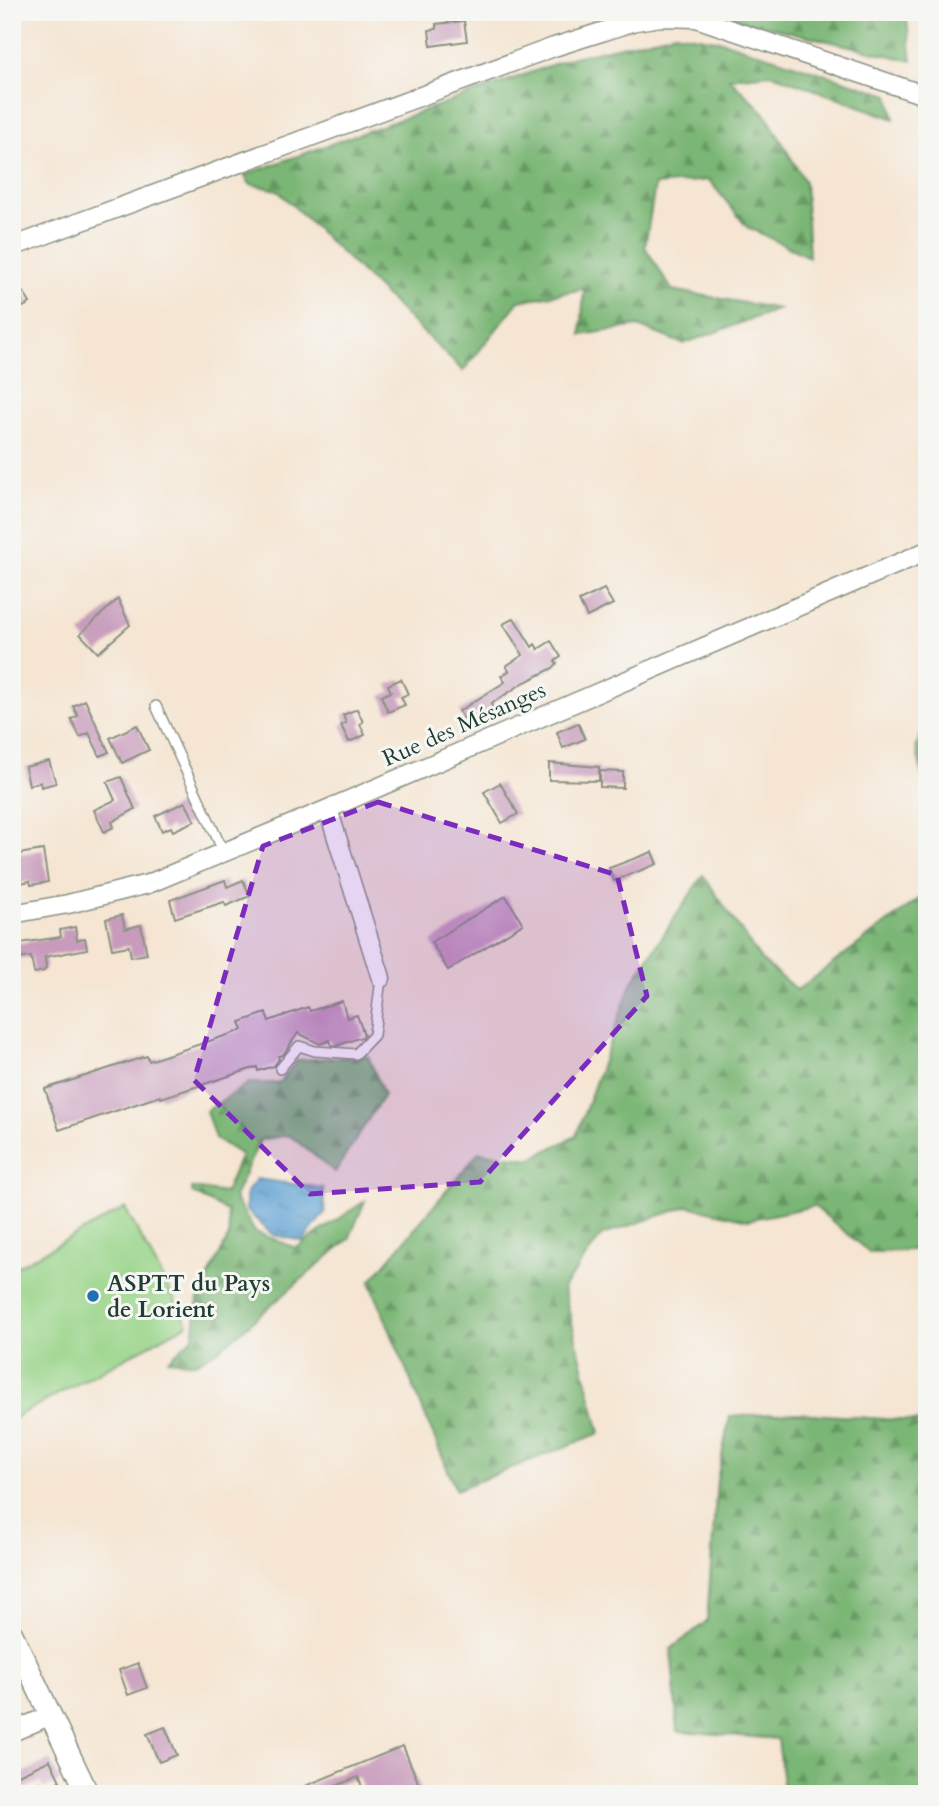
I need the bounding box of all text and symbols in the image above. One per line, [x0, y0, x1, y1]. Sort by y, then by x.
street label: Rue des Mésanges [377, 674, 551, 774]
place label: ASPTT du Pays de Lorient [107, 1268, 270, 1325]
marker: ASPTT du Pays de Lorient [85, 1288, 101, 1304]

